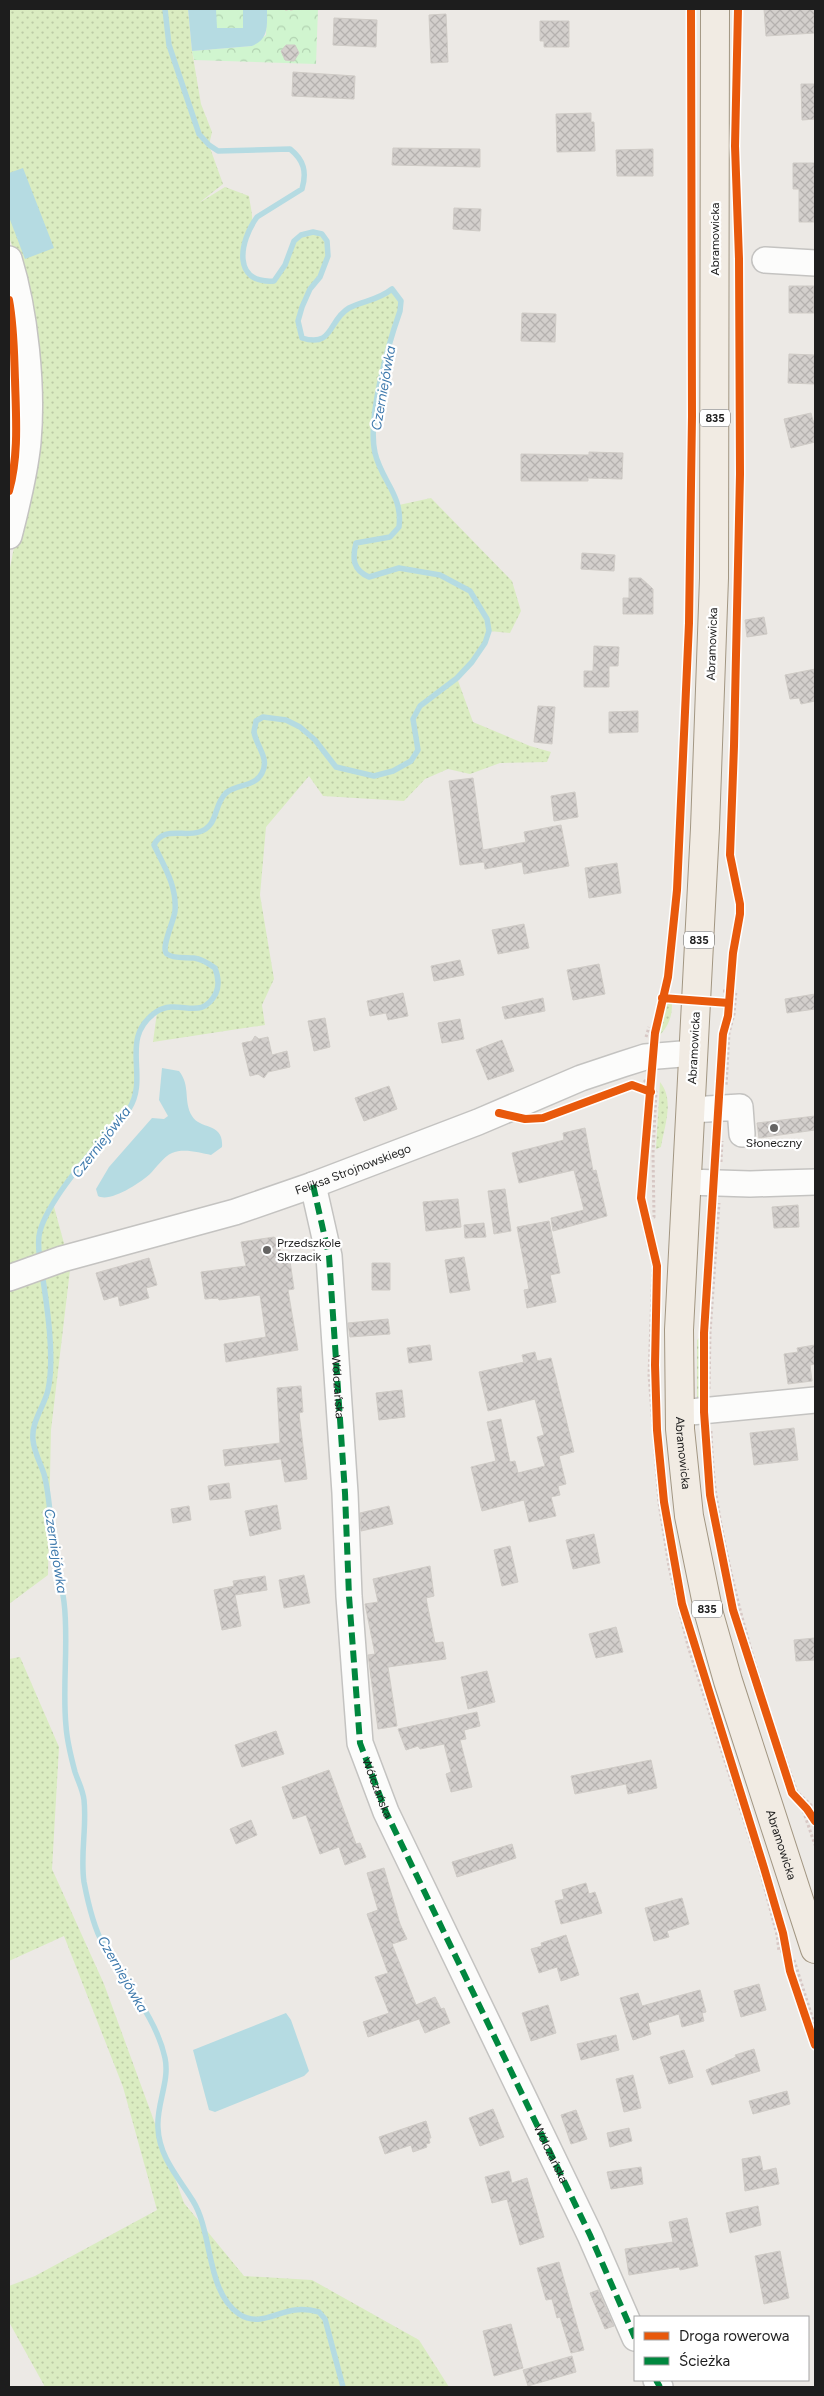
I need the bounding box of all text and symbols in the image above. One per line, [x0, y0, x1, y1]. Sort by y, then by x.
street label: Abramowicka [708, 203, 722, 275]
water label: Czerniejówka [368, 344, 399, 432]
road number: 835 [700, 409, 730, 426]
street label: Abramowicka [704, 607, 720, 681]
road number: 835 [684, 932, 714, 948]
street label: Abramowicka [685, 1011, 703, 1085]
water label: Czerniejówka [68, 1103, 134, 1181]
marker: Słoneczny [768, 1122, 780, 1134]
place label: Słoneczny [746, 1136, 803, 1150]
street label: Feliksa Strojnowskiego [293, 1141, 413, 1198]
place label: Przedszkole Skrzacik [277, 1236, 341, 1264]
marker: Przedszkole Skrzacik [261, 1244, 273, 1256]
street label: Wólczańska [329, 1355, 347, 1419]
street label: Abramowicka [673, 1417, 693, 1490]
water label: Czerniejówka [40, 1508, 71, 1595]
road number: 835 [692, 1600, 722, 1618]
street label: Wólczańska [359, 1756, 395, 1821]
street label: Abramowicka [763, 1808, 799, 1881]
water label: Czerniejówka [94, 1933, 151, 2016]
street label: Wólczańska [531, 2122, 571, 2185]
legend [634, 2316, 809, 2381]
text: Droga rowerowa [679, 2327, 789, 2345]
text: Ścieżka [679, 2352, 730, 2370]

